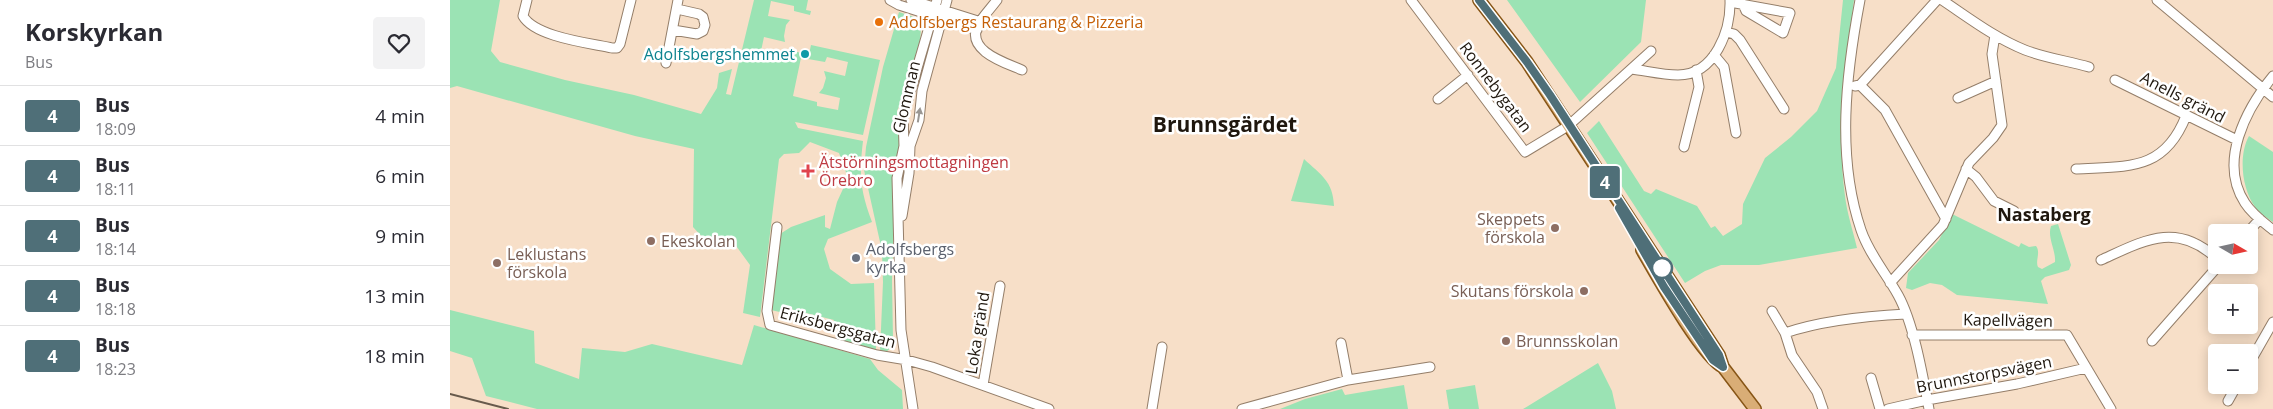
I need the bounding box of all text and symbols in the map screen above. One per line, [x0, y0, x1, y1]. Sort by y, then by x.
place label: Adolfsbergs Restaurang & Pizzeria [889, 11, 1143, 33]
text: Korskyrkan [25, 15, 163, 48]
marker: Adolfsbergs Restaurang & Pizzeria [873, 16, 885, 28]
button: heart [373, 17, 425, 69]
street label: Ronnebygatan [1455, 37, 1537, 137]
place label: Adolfsbergshemmet [644, 43, 795, 65]
marker: Adolfsbergshemmet [799, 48, 811, 60]
text: Bus [25, 51, 53, 73]
street label: Glomman [887, 59, 925, 135]
street label: Anells gränd [2137, 66, 2229, 128]
text: Bus [95, 92, 130, 118]
text: 4 min [375, 103, 425, 129]
text: 4 [47, 104, 58, 128]
one-way arrow [916, 107, 924, 123]
district label: Brunnsgärdet [1153, 110, 1297, 138]
text: 18:09 [95, 118, 136, 140]
place label: Ätstörningsmottagningen Örebro [819, 151, 1009, 191]
text: Bus [95, 152, 130, 178]
text: 6 min [375, 163, 425, 189]
text: 4 [47, 164, 58, 188]
marker: Ätstörningsmottagningen Örebro [801, 164, 815, 178]
line badge: 4 [1589, 166, 1621, 198]
text: 4 [1600, 170, 1610, 194]
text: 18:11 [95, 178, 136, 200]
district label: Nastaberg [1997, 202, 2091, 226]
place label: Skeppets förskola [1477, 208, 1545, 248]
text: Bus [95, 212, 130, 238]
marker: Skeppets förskola [1549, 222, 1561, 234]
text: 9 min [375, 223, 425, 249]
text: 4 [47, 224, 58, 248]
north arrow [2208, 224, 2258, 274]
map controls [2208, 224, 2258, 394]
place label: Ekeskolan [661, 230, 736, 252]
marker: Ekeskolan [645, 235, 657, 247]
text: 18:14 [95, 238, 136, 260]
place label: Adolfsbergs kyrka [866, 238, 954, 278]
place label: Leklustans förskola [507, 243, 586, 283]
marker: Adolfsbergs kyrka [850, 252, 862, 264]
marker: Leklustans förskola [491, 257, 503, 269]
unlabelled marker [1651, 257, 1673, 279]
text: Bus [95, 272, 130, 298]
place label: Skutans förskola [1451, 280, 1574, 302]
text: 13 min [364, 283, 425, 309]
text: 4 [47, 284, 58, 308]
button: + [2208, 284, 2258, 334]
marker: Skutans förskola [1578, 285, 1590, 297]
street label: Loka gränd [960, 290, 994, 376]
text: 18:18 [95, 298, 136, 320]
street label: Eriksbergsgatan [778, 301, 898, 353]
street label: Kapellvägen [1963, 308, 2053, 332]
place label: Brunnsskolan [1516, 330, 1618, 352]
text: Bus [95, 332, 130, 358]
marker: Brunnsskolan [1500, 335, 1512, 347]
text: 18 min [364, 343, 425, 369]
text: 4 [47, 344, 58, 368]
button: − [2208, 344, 2258, 394]
street label: Brunnstorpsvägen [1914, 350, 2054, 398]
text: 18:23 [95, 358, 136, 380]

